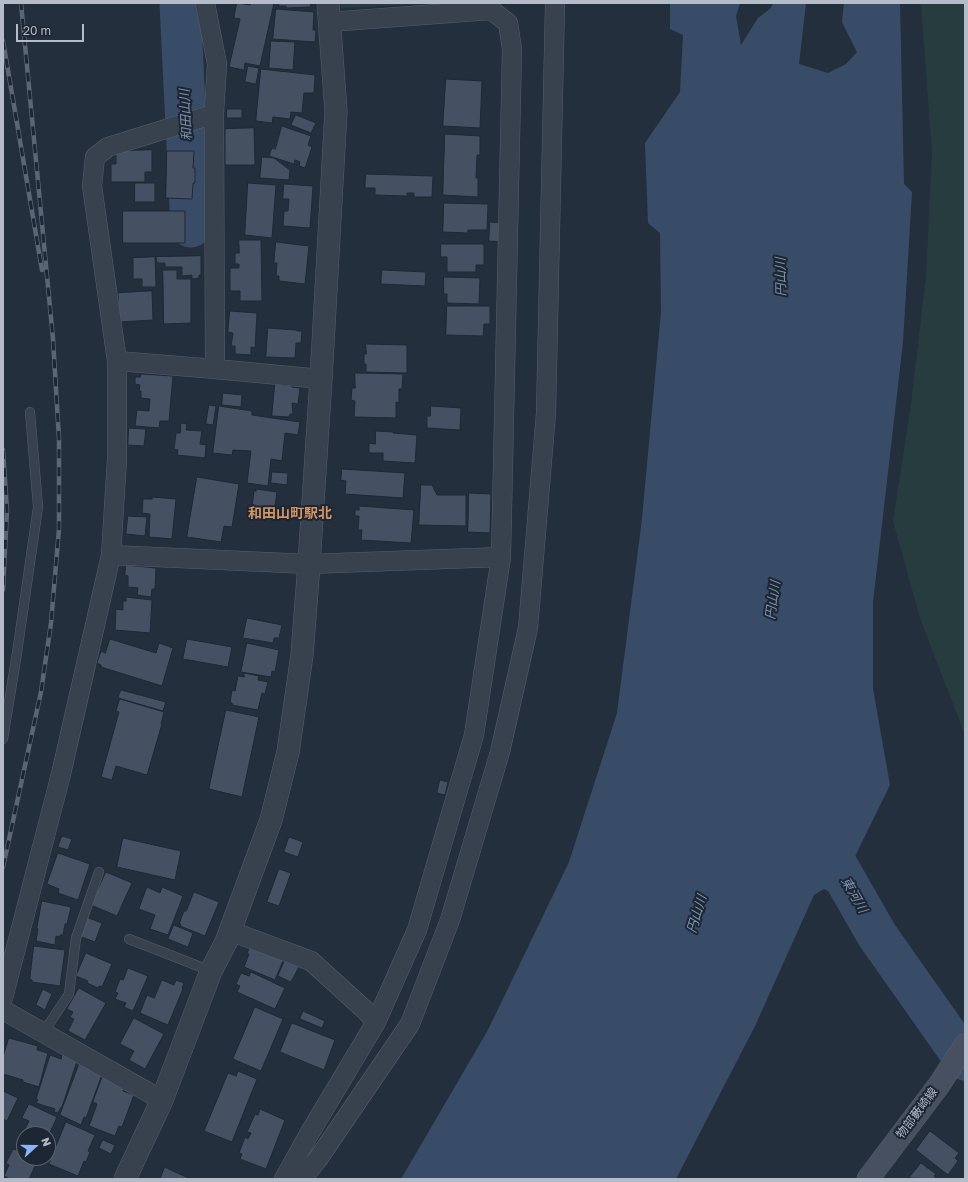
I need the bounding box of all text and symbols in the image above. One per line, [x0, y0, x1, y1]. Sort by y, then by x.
scale bar [18, 16, 86, 42]
text: 20 m [23, 23, 51, 38]
water label: 和田山川 [177, 89, 195, 141]
water label: 円山川 [773, 257, 789, 297]
district label: 和田山町駅北 [248, 506, 332, 522]
water label: 円山川 [763, 580, 783, 620]
water label: 東河川 [837, 874, 871, 916]
water label: 円山川 [684, 893, 710, 935]
street label: 物部藪崎線 [893, 1085, 941, 1141]
north arrow [16, 1126, 56, 1166]
text: N [39, 1136, 54, 1148]

